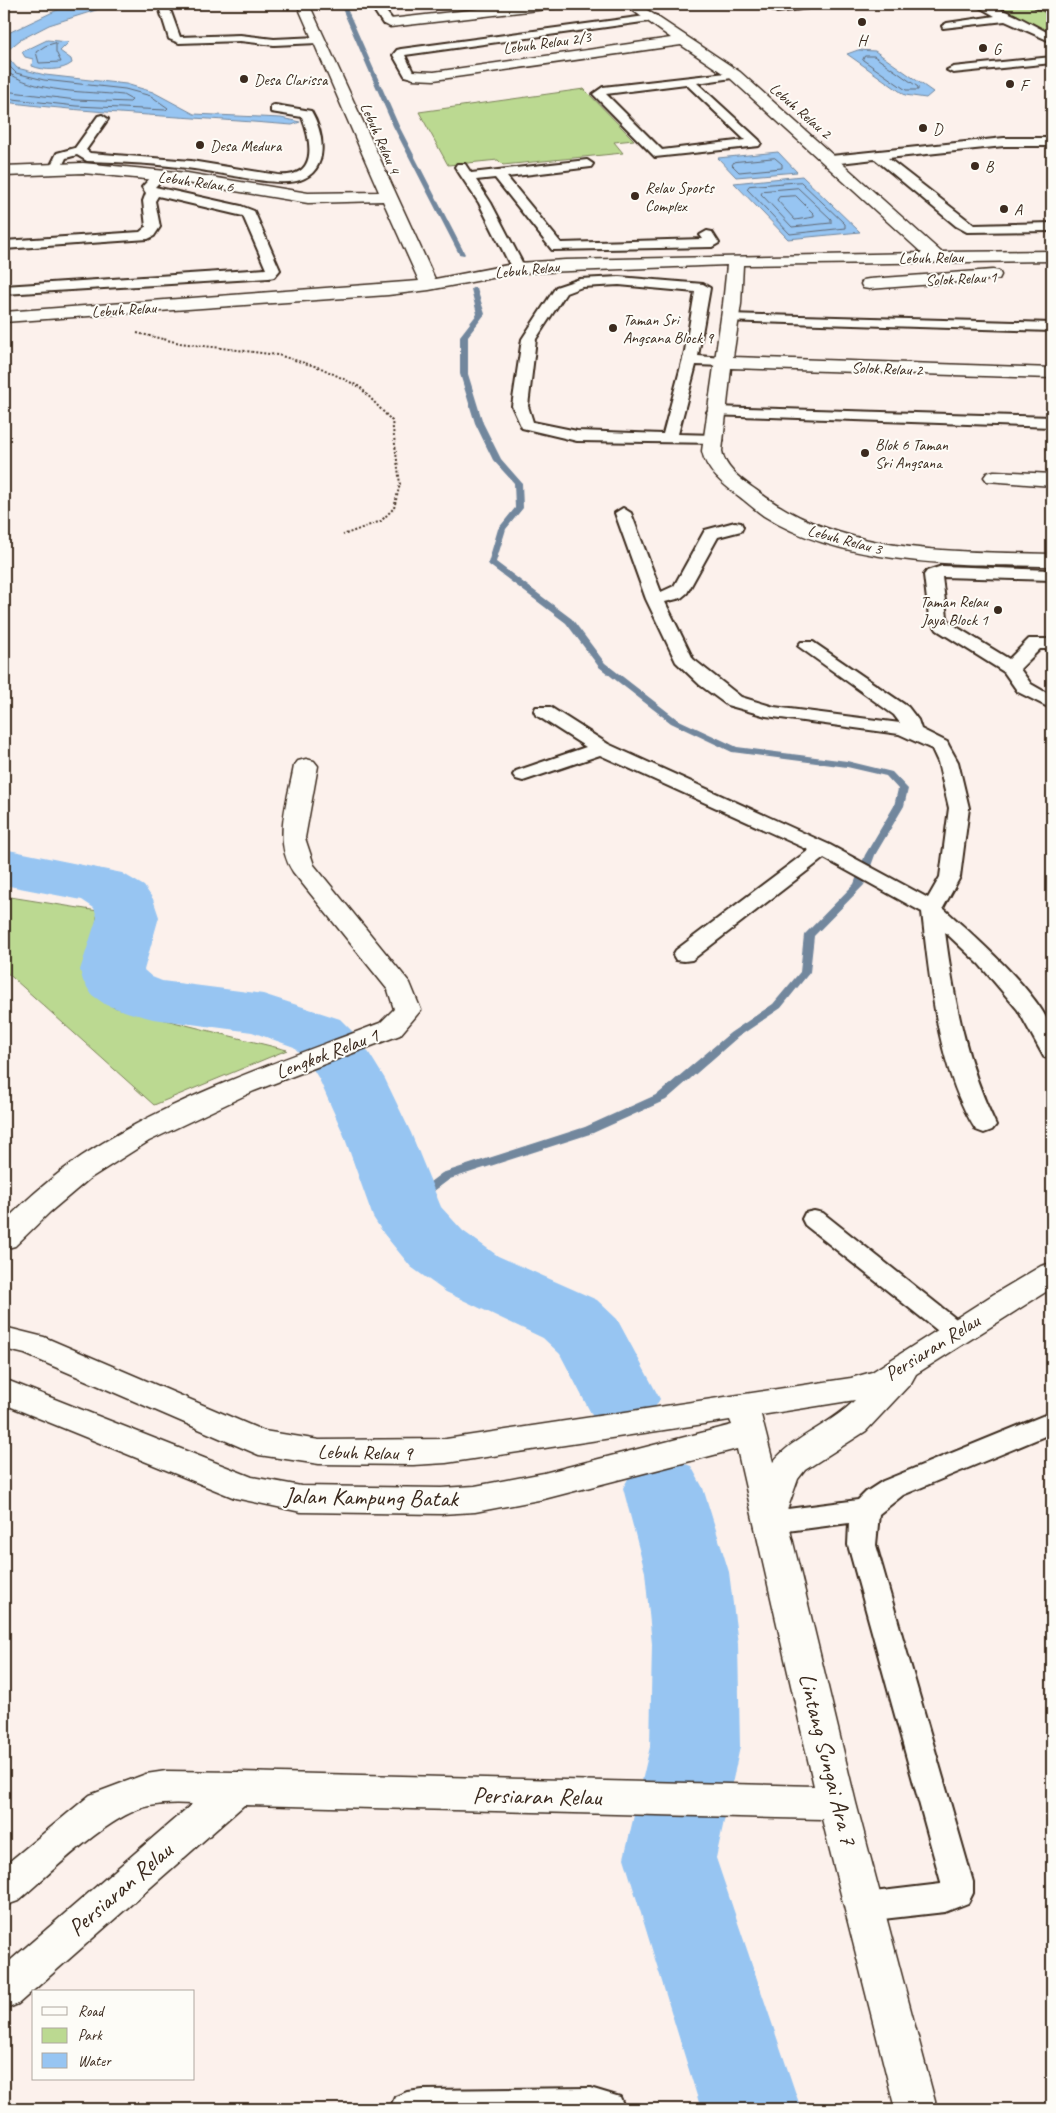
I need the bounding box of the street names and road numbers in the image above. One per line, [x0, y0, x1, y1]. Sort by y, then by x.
street label: Lebuh Relau 2/3 [502, 27, 594, 59]
street label: Lebuh Relau 2 [765, 78, 837, 144]
street label: Lebuh Relau 4 [356, 100, 405, 179]
street label: Lebuh Relau 6 [157, 167, 236, 197]
street label: Lebuh Relau [898, 247, 965, 269]
street label: Lebuh Relau [494, 257, 561, 283]
street label: Solok Relau 1 [925, 267, 998, 291]
street label: Lebuh Relau [91, 298, 158, 322]
street label: Solok Relau 2 [851, 358, 925, 380]
street label: Lebuh Relau 3 [806, 520, 886, 560]
street label: Lengkok Relau 1 [272, 1022, 383, 1084]
street label: Persiaran Relau [880, 1308, 986, 1386]
street label: Lebuh Relau 9 [317, 1439, 415, 1466]
street label: Jalan Kampung Batak [283, 1480, 460, 1514]
street label: Lintang Sungai Ara 7 [792, 1670, 864, 1849]
street label: Persiaran Relau [472, 1780, 604, 1812]
street label: Persiaran Relau [62, 1834, 180, 1942]

